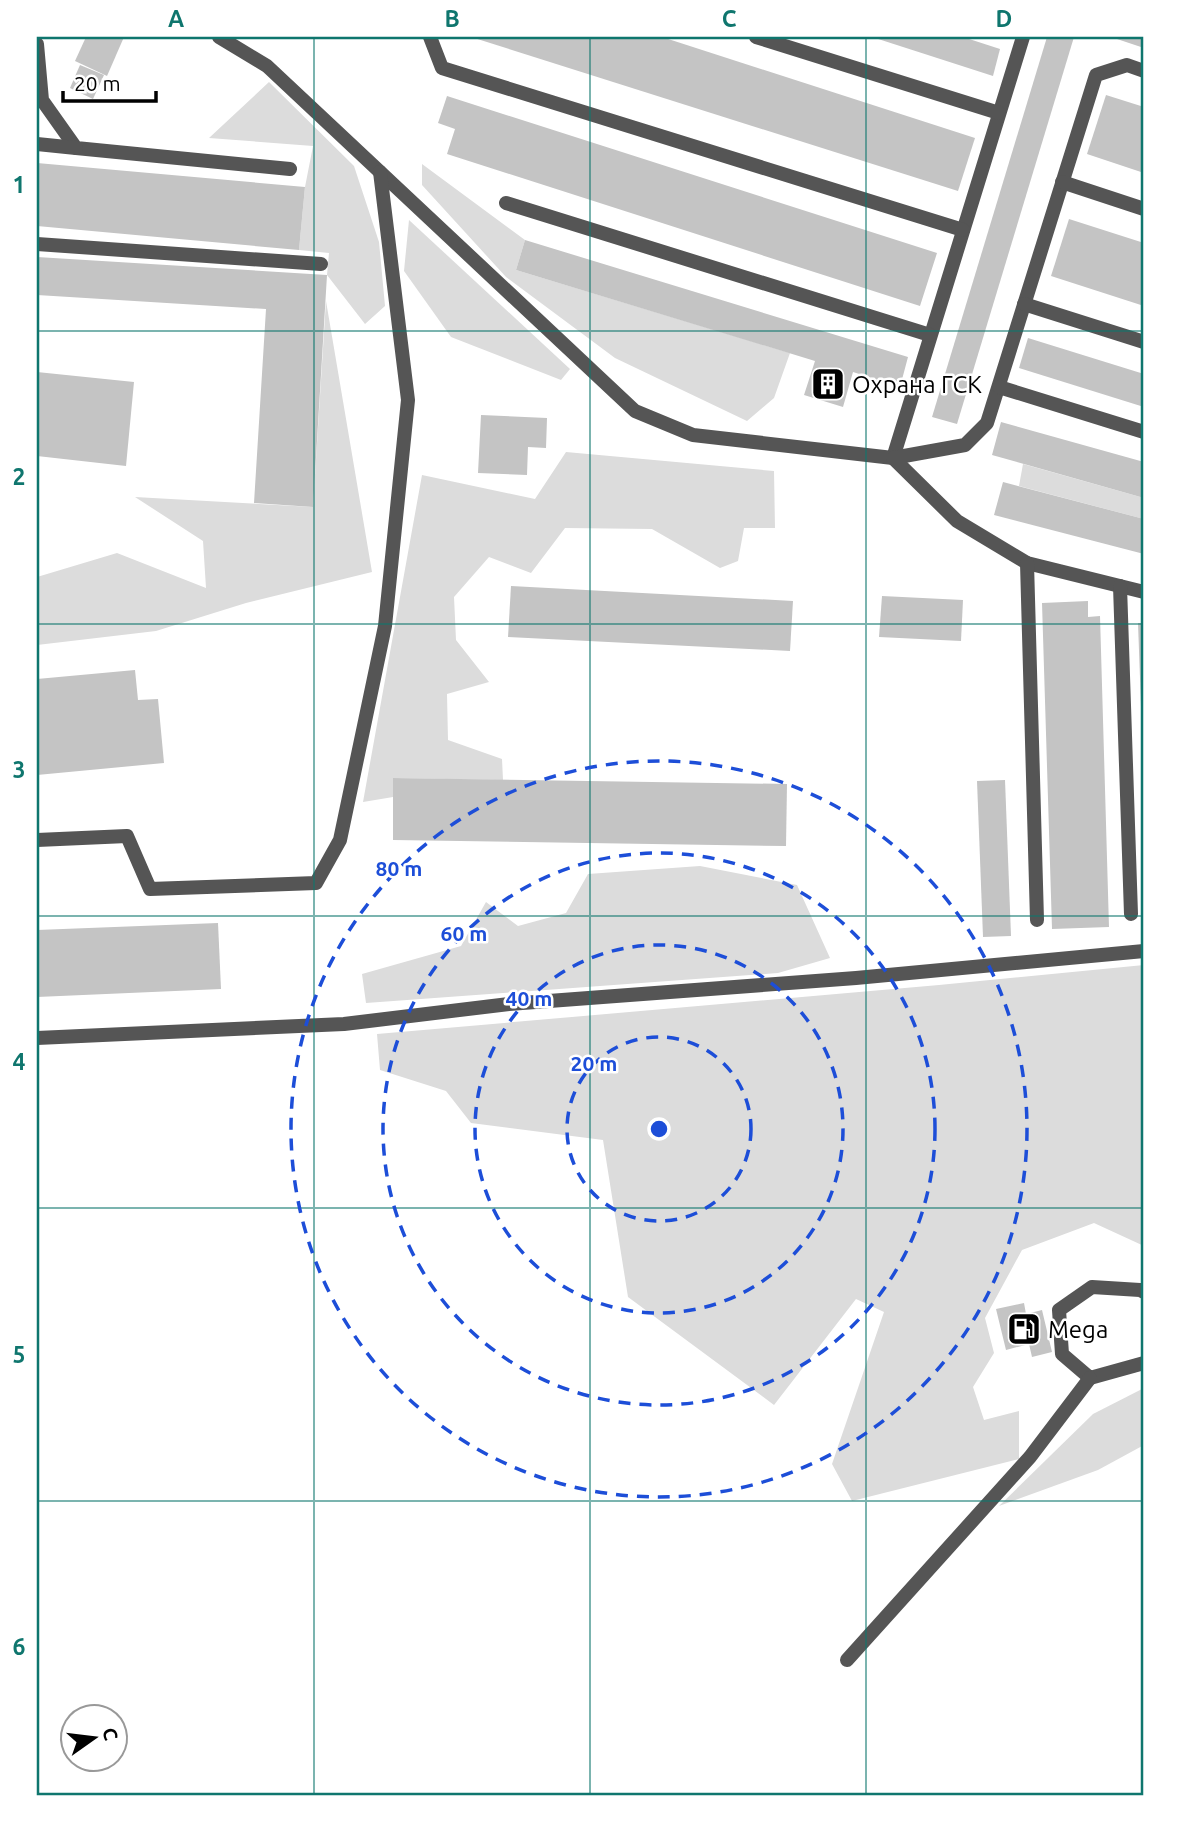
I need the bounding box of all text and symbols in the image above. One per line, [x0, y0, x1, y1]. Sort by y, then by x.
text: A [168, 6, 184, 31]
text: B [444, 6, 460, 31]
text: C [722, 6, 737, 31]
text: D [996, 6, 1012, 31]
scale bar [63, 60, 156, 104]
text: 20 m [74, 71, 121, 95]
text: 1 [13, 172, 25, 197]
building icon: Охрана ГСК [809, 365, 847, 403]
place label: Охрана ГСК [852, 371, 982, 398]
text: 2 [13, 464, 25, 489]
text: 3 [13, 757, 25, 782]
text: 80 m [376, 856, 422, 880]
text: 60 m [441, 921, 487, 945]
text: 40 m [506, 986, 552, 1010]
text: 4 [13, 1049, 26, 1074]
text: 20 m [571, 1051, 617, 1075]
centre of rings [647, 1117, 671, 1141]
fuel station icon: Mega [1005, 1310, 1043, 1348]
place label: Mega [1048, 1316, 1108, 1343]
text: 5 [13, 1342, 25, 1367]
text: 6 [13, 1634, 26, 1659]
north arrow [60, 1702, 130, 1772]
text: С [98, 1725, 123, 1742]

